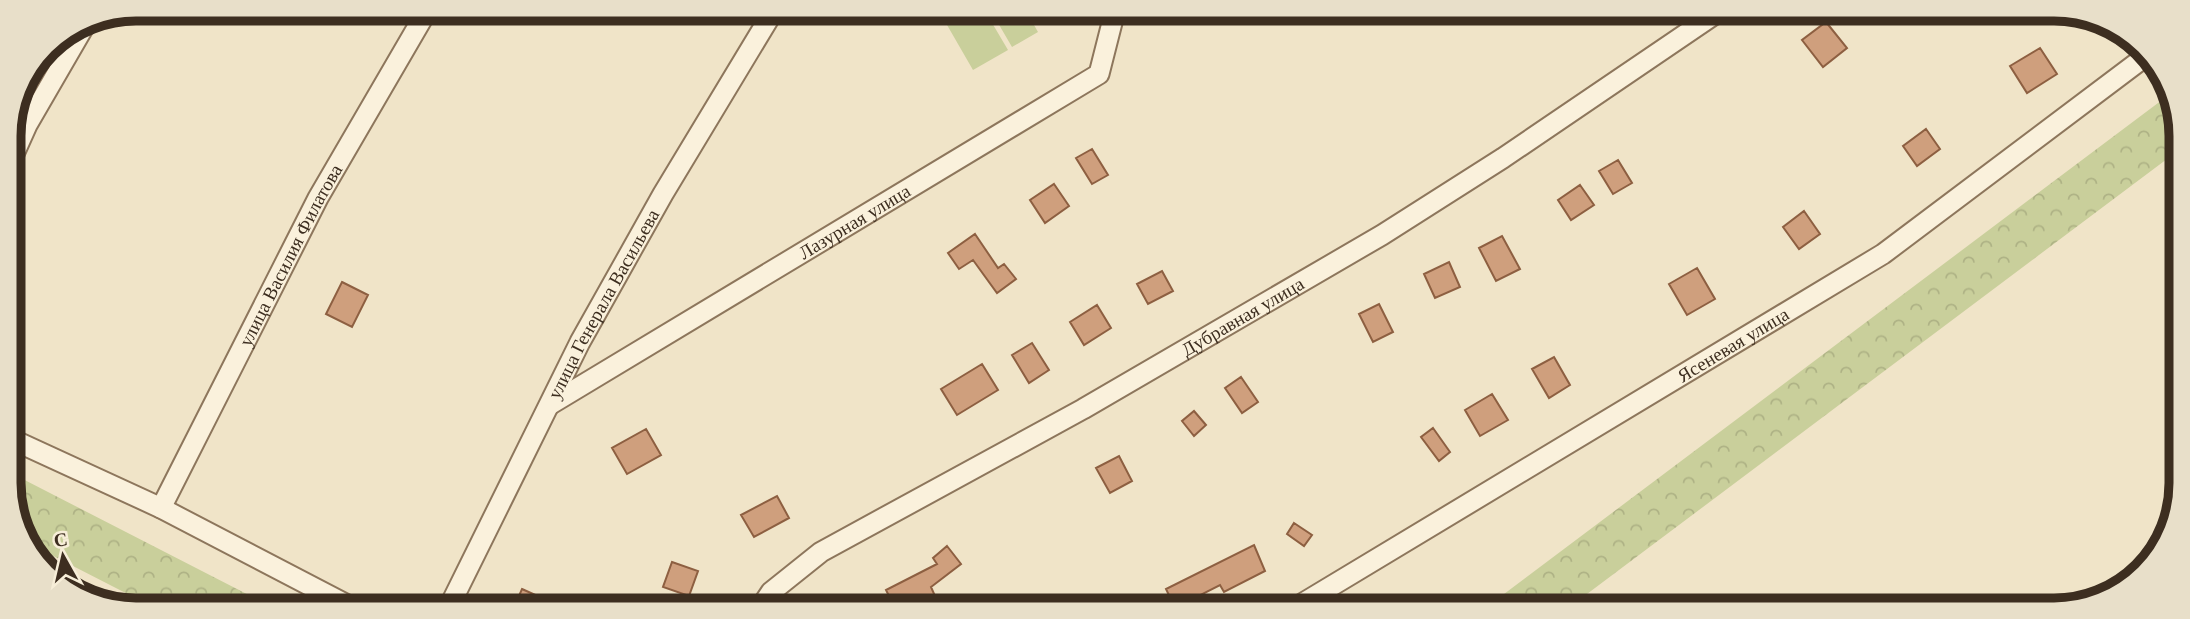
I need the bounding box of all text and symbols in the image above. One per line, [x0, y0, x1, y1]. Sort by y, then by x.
street label: улица Василия Филатова [234, 160, 346, 349]
street label: Лазурная улица [795, 179, 914, 263]
street label: улица Генерала Васильева [543, 205, 663, 402]
street label: Дубравная улица [1178, 272, 1308, 360]
street label: Ясеневая улица [1673, 303, 1793, 386]
north arrow [28, 521, 98, 591]
text: С [52, 528, 69, 551]

